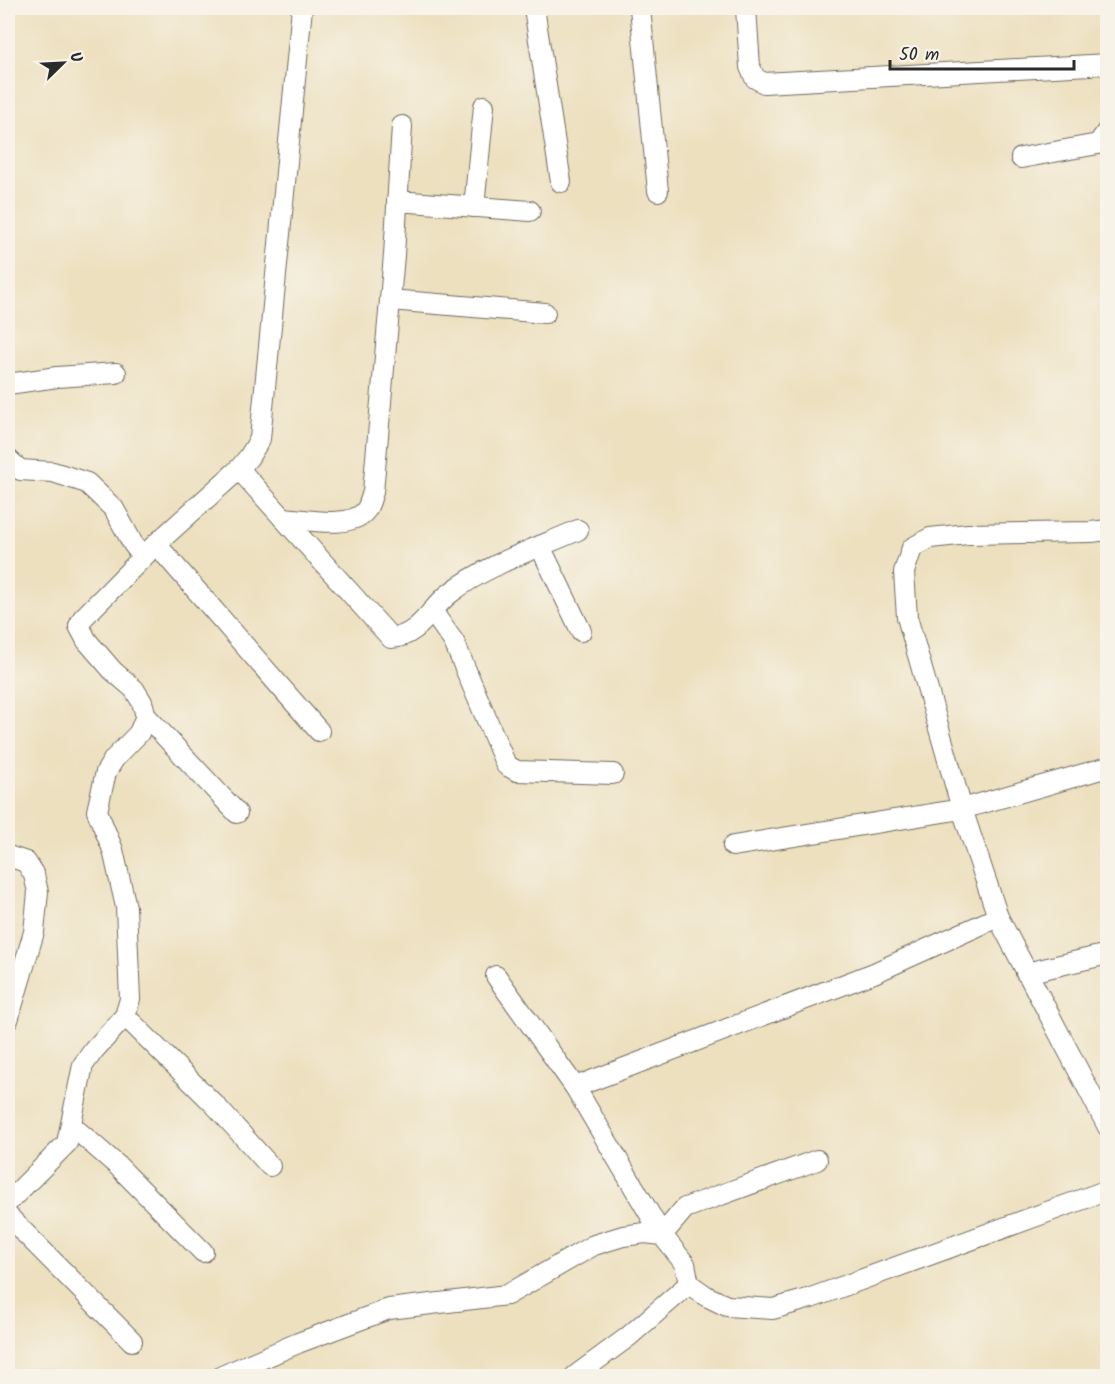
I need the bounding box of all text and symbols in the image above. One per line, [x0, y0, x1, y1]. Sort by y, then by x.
north arrow [33, 33, 93, 93]
scale bar [890, 33, 1074, 71]
text: 50 m [899, 41, 939, 70]
text: U [62, 48, 89, 67]

